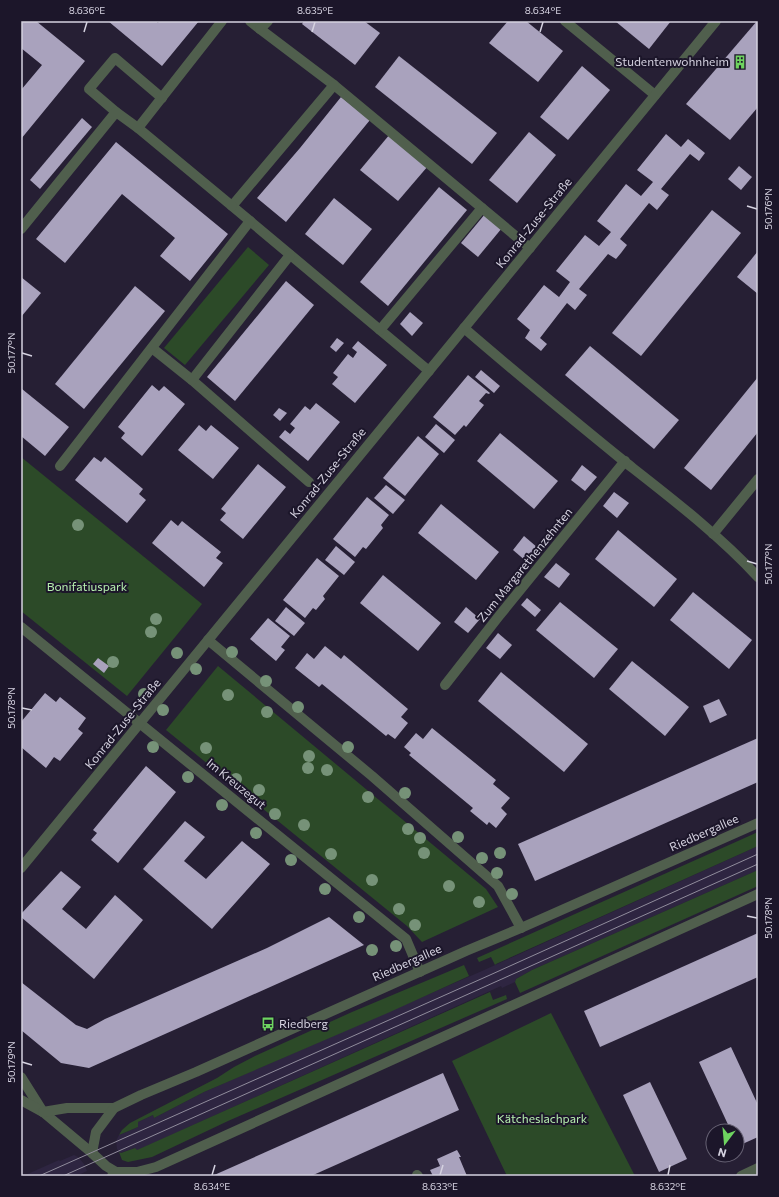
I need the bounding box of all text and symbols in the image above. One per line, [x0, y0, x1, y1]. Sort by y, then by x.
text: 8.636°E [69, 4, 105, 16]
text: 8.635°E [297, 4, 333, 16]
text: 8.634°E [525, 4, 561, 16]
place label: Studentenwohnheim [615, 54, 729, 68]
building icon: Studentenwohnheim [732, 54, 748, 70]
street label: Konrad-Zuse-Straße [493, 174, 574, 270]
text: 50.176°N [762, 188, 774, 230]
text: 50.177°N [5, 333, 17, 373]
street label: Konrad-Zuse-Straße [287, 424, 368, 520]
street label: Zum Margarethenzehnten [474, 505, 575, 624]
text: 50.177°N [762, 544, 774, 584]
park label: Bonifatiuspark [47, 579, 128, 593]
street label: Konrad-Zuse-Straße [82, 675, 163, 771]
text: 50.178°N [5, 687, 17, 729]
street label: Im Kreuzegut [204, 755, 269, 811]
street label: Riedbergallee [667, 811, 740, 854]
text: 50.178°N [762, 897, 774, 939]
street label: Riedbergallee [370, 941, 443, 984]
bus stop icon: Riedberg [260, 1016, 276, 1032]
place label: Riedberg [279, 1016, 329, 1030]
text: 50.179°N [5, 1041, 17, 1083]
park label: Kätcheslachpark [497, 1111, 588, 1125]
north arrow [705, 1123, 745, 1163]
text: N [716, 1146, 728, 1160]
text: 8.634°E [194, 1180, 230, 1192]
text: 8.633°E [422, 1180, 458, 1192]
text: 8.632°E [650, 1180, 686, 1192]

